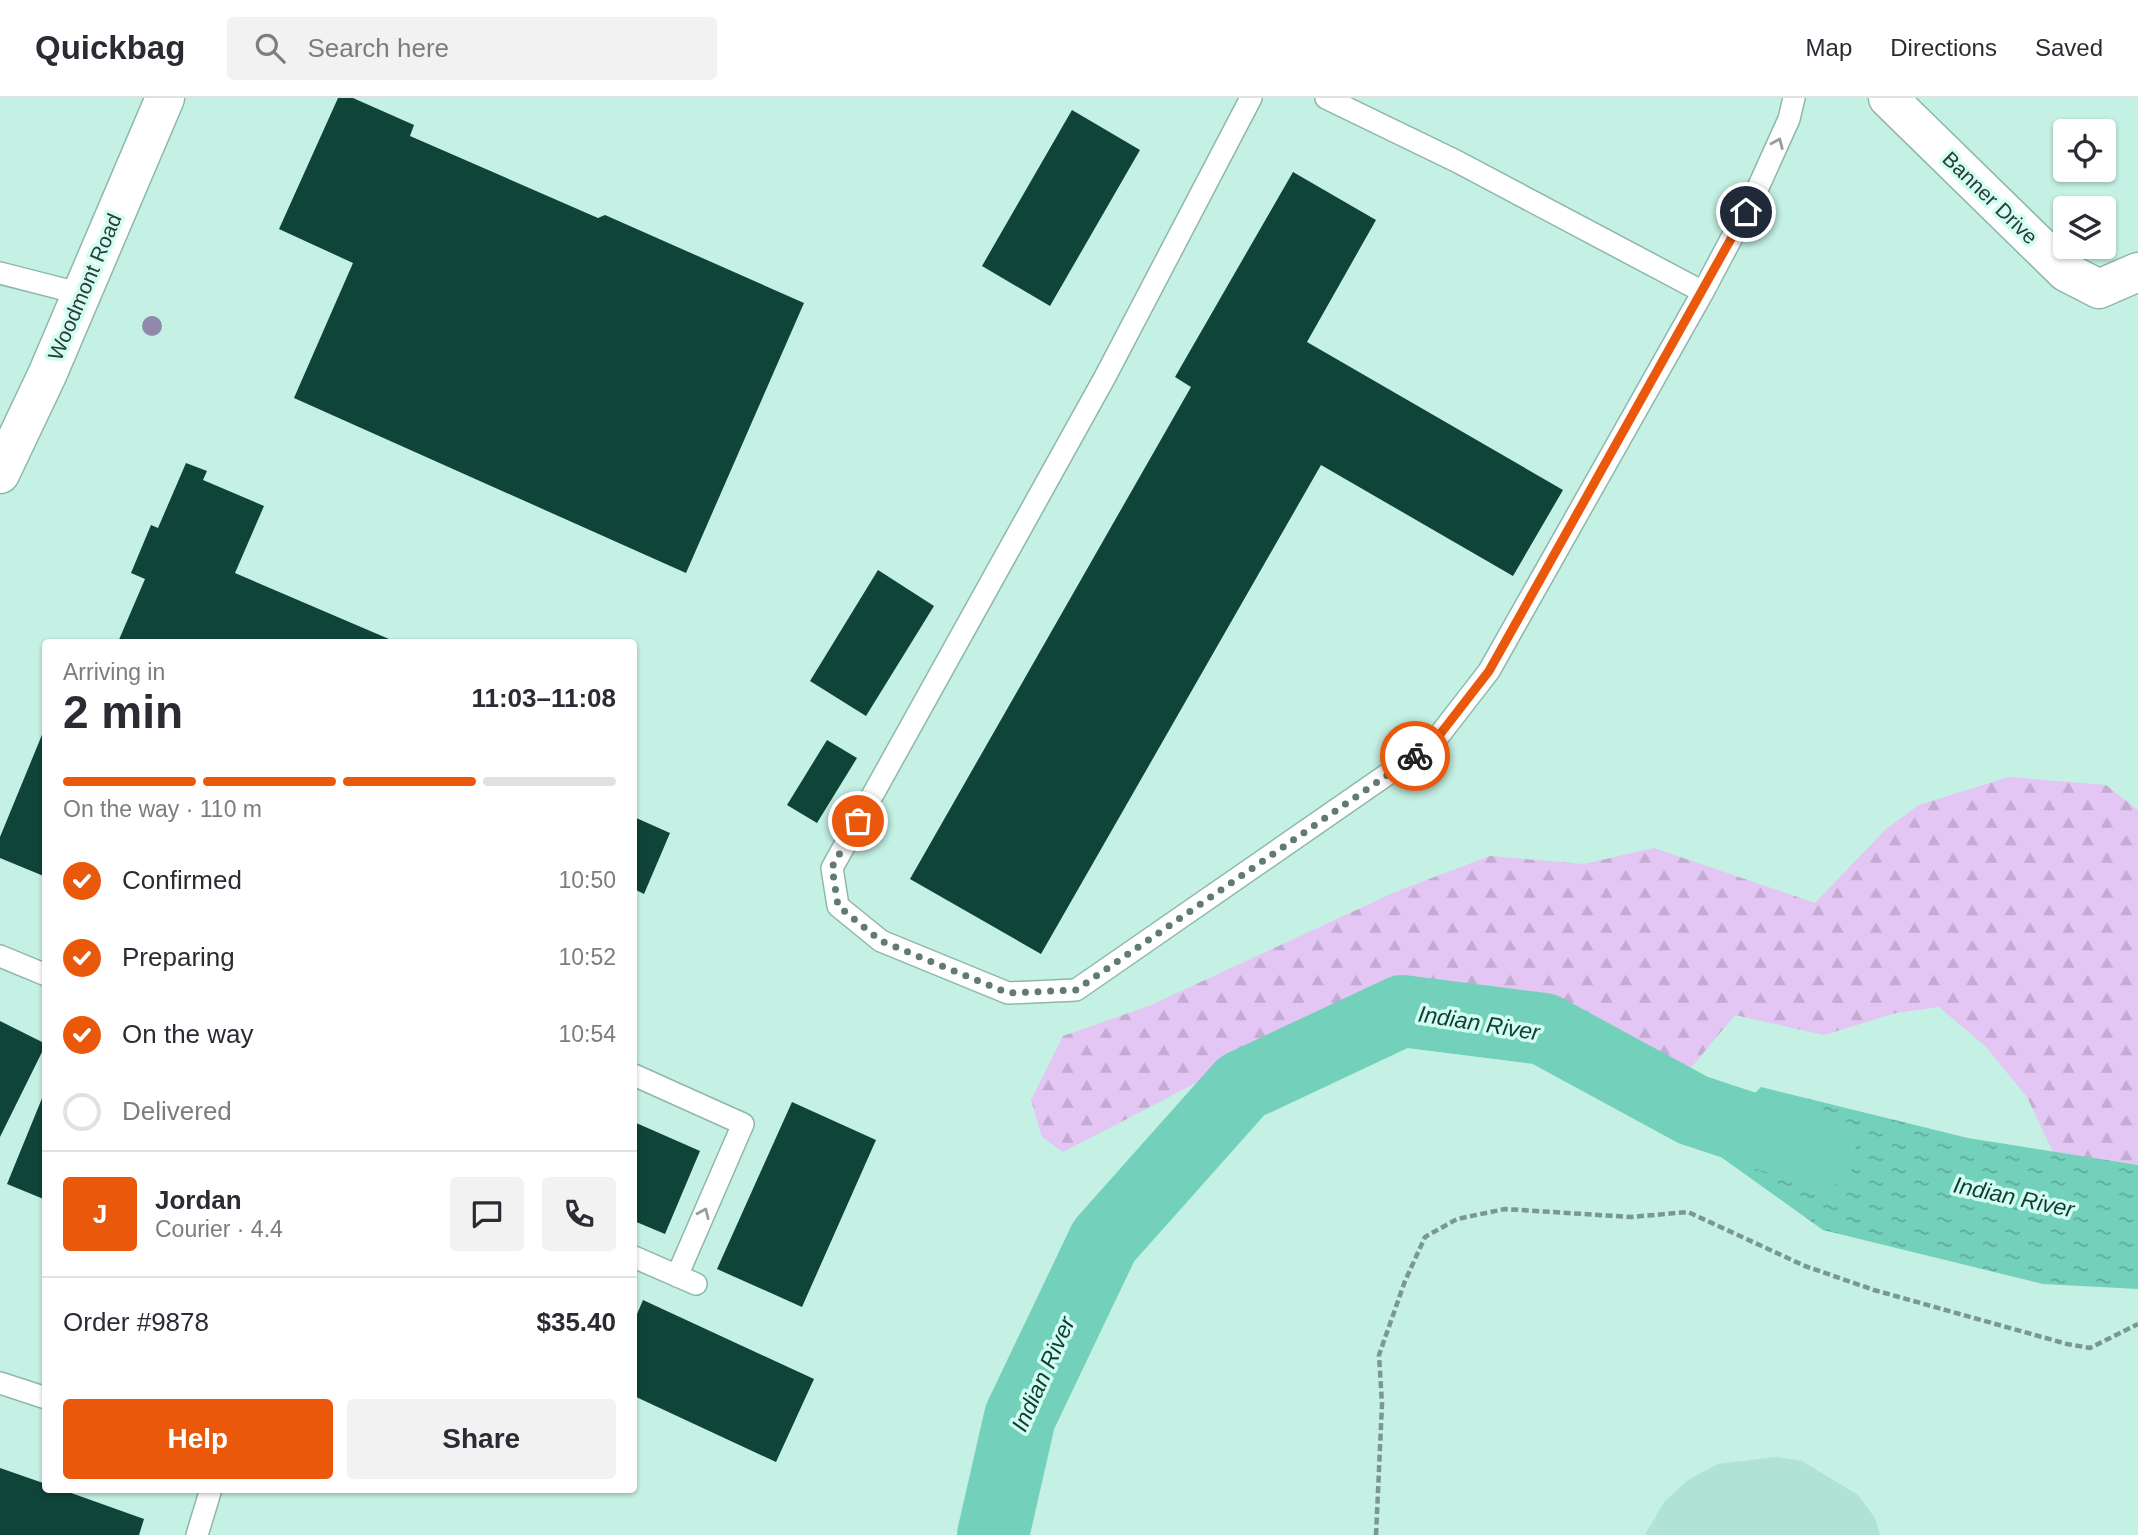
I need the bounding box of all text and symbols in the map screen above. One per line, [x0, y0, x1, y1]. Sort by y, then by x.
search box [227, 17, 717, 80]
text: Quickbag [35, 29, 185, 66]
icon: search [251, 29, 289, 67]
text: Search here [307, 33, 449, 63]
text: Map [1806, 34, 1852, 61]
text: Directions [1890, 34, 1997, 61]
text: Saved [2035, 34, 2103, 61]
map controls [2053, 119, 2116, 259]
button: locate [2053, 119, 2116, 182]
one-way arrow [1770, 138, 1784, 151]
street label: Banner Drive [1938, 147, 2042, 248]
pin [1716, 182, 1776, 242]
icon: home [1727, 193, 1765, 231]
button: layers [2053, 196, 2116, 259]
street label: Woodmont Road [43, 210, 126, 364]
text: Arriving in [63, 659, 165, 685]
text: 11:03–11:08 [471, 683, 616, 713]
text: 2 min [63, 686, 183, 738]
courier [1380, 721, 1450, 791]
icon: bike [1396, 737, 1434, 775]
pin [828, 791, 888, 851]
text: On the way · 110 m [63, 796, 262, 822]
icon: bag [839, 802, 877, 840]
icon: check [63, 862, 101, 900]
text: Confirmed [122, 865, 242, 895]
text: 10:50 [558, 867, 616, 893]
icon: check [63, 939, 101, 977]
text: Preparing [122, 942, 235, 972]
text: 10:52 [558, 944, 616, 970]
water label: Indian River [1416, 1001, 1543, 1046]
icon: check [63, 1016, 101, 1054]
text: On the way [122, 1019, 254, 1049]
text: 10:54 [558, 1021, 616, 1047]
text: Delivered [122, 1096, 232, 1126]
water label: Indian River [1951, 1172, 2078, 1223]
button: chat [450, 1177, 524, 1251]
button: phone [542, 1177, 616, 1251]
text: Jordan [155, 1185, 242, 1215]
text: J [93, 1199, 107, 1229]
one-way arrow [696, 1208, 710, 1220]
text: Courier · 4.4 [155, 1216, 283, 1242]
text: Order #9878 [63, 1307, 209, 1337]
text: $35.40 [536, 1307, 616, 1337]
water label: Indian River [1006, 1311, 1080, 1435]
button: Help [63, 1399, 333, 1479]
button: Share [347, 1399, 616, 1479]

